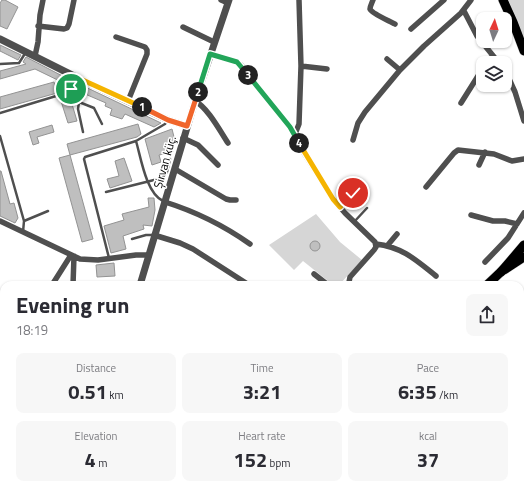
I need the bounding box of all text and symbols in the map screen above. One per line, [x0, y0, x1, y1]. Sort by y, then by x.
north arrow [476, 12, 512, 48]
map controls [476, 12, 512, 92]
button: layers [476, 56, 512, 92]
pin: 3 [238, 65, 258, 85]
text: 3 [245, 67, 251, 83]
pin [54, 72, 88, 106]
icon: arrive [60, 78, 82, 100]
pin: 2 [188, 82, 208, 102]
text: 2 [195, 84, 201, 100]
pin: 1 [132, 97, 152, 117]
text: 1 [139, 99, 145, 115]
street label: Şirvan küç. [148, 133, 181, 190]
pin: 4 [289, 133, 309, 153]
text: 4 [296, 135, 302, 151]
pin [336, 176, 370, 210]
icon: check [342, 182, 364, 204]
text: Evening run [16, 288, 129, 322]
button: share [466, 294, 508, 336]
text: 18:19 [16, 320, 48, 340]
text: Distance [76, 360, 116, 376]
text: Time [251, 360, 273, 376]
text: Pace [417, 360, 439, 376]
text: 0.51 [68, 376, 107, 407]
text: 3:21 [243, 376, 281, 407]
text: 6:35 [398, 376, 437, 407]
text: km [107, 387, 124, 403]
text: /km [437, 387, 458, 403]
text: Elevation [75, 428, 117, 444]
text: Heart rate [238, 428, 286, 444]
text: kcal [419, 428, 437, 444]
text: 4 [85, 444, 96, 475]
text: 152 [234, 444, 267, 475]
text: 37 [417, 444, 439, 475]
text: m [96, 455, 107, 471]
text: bpm [267, 455, 290, 471]

